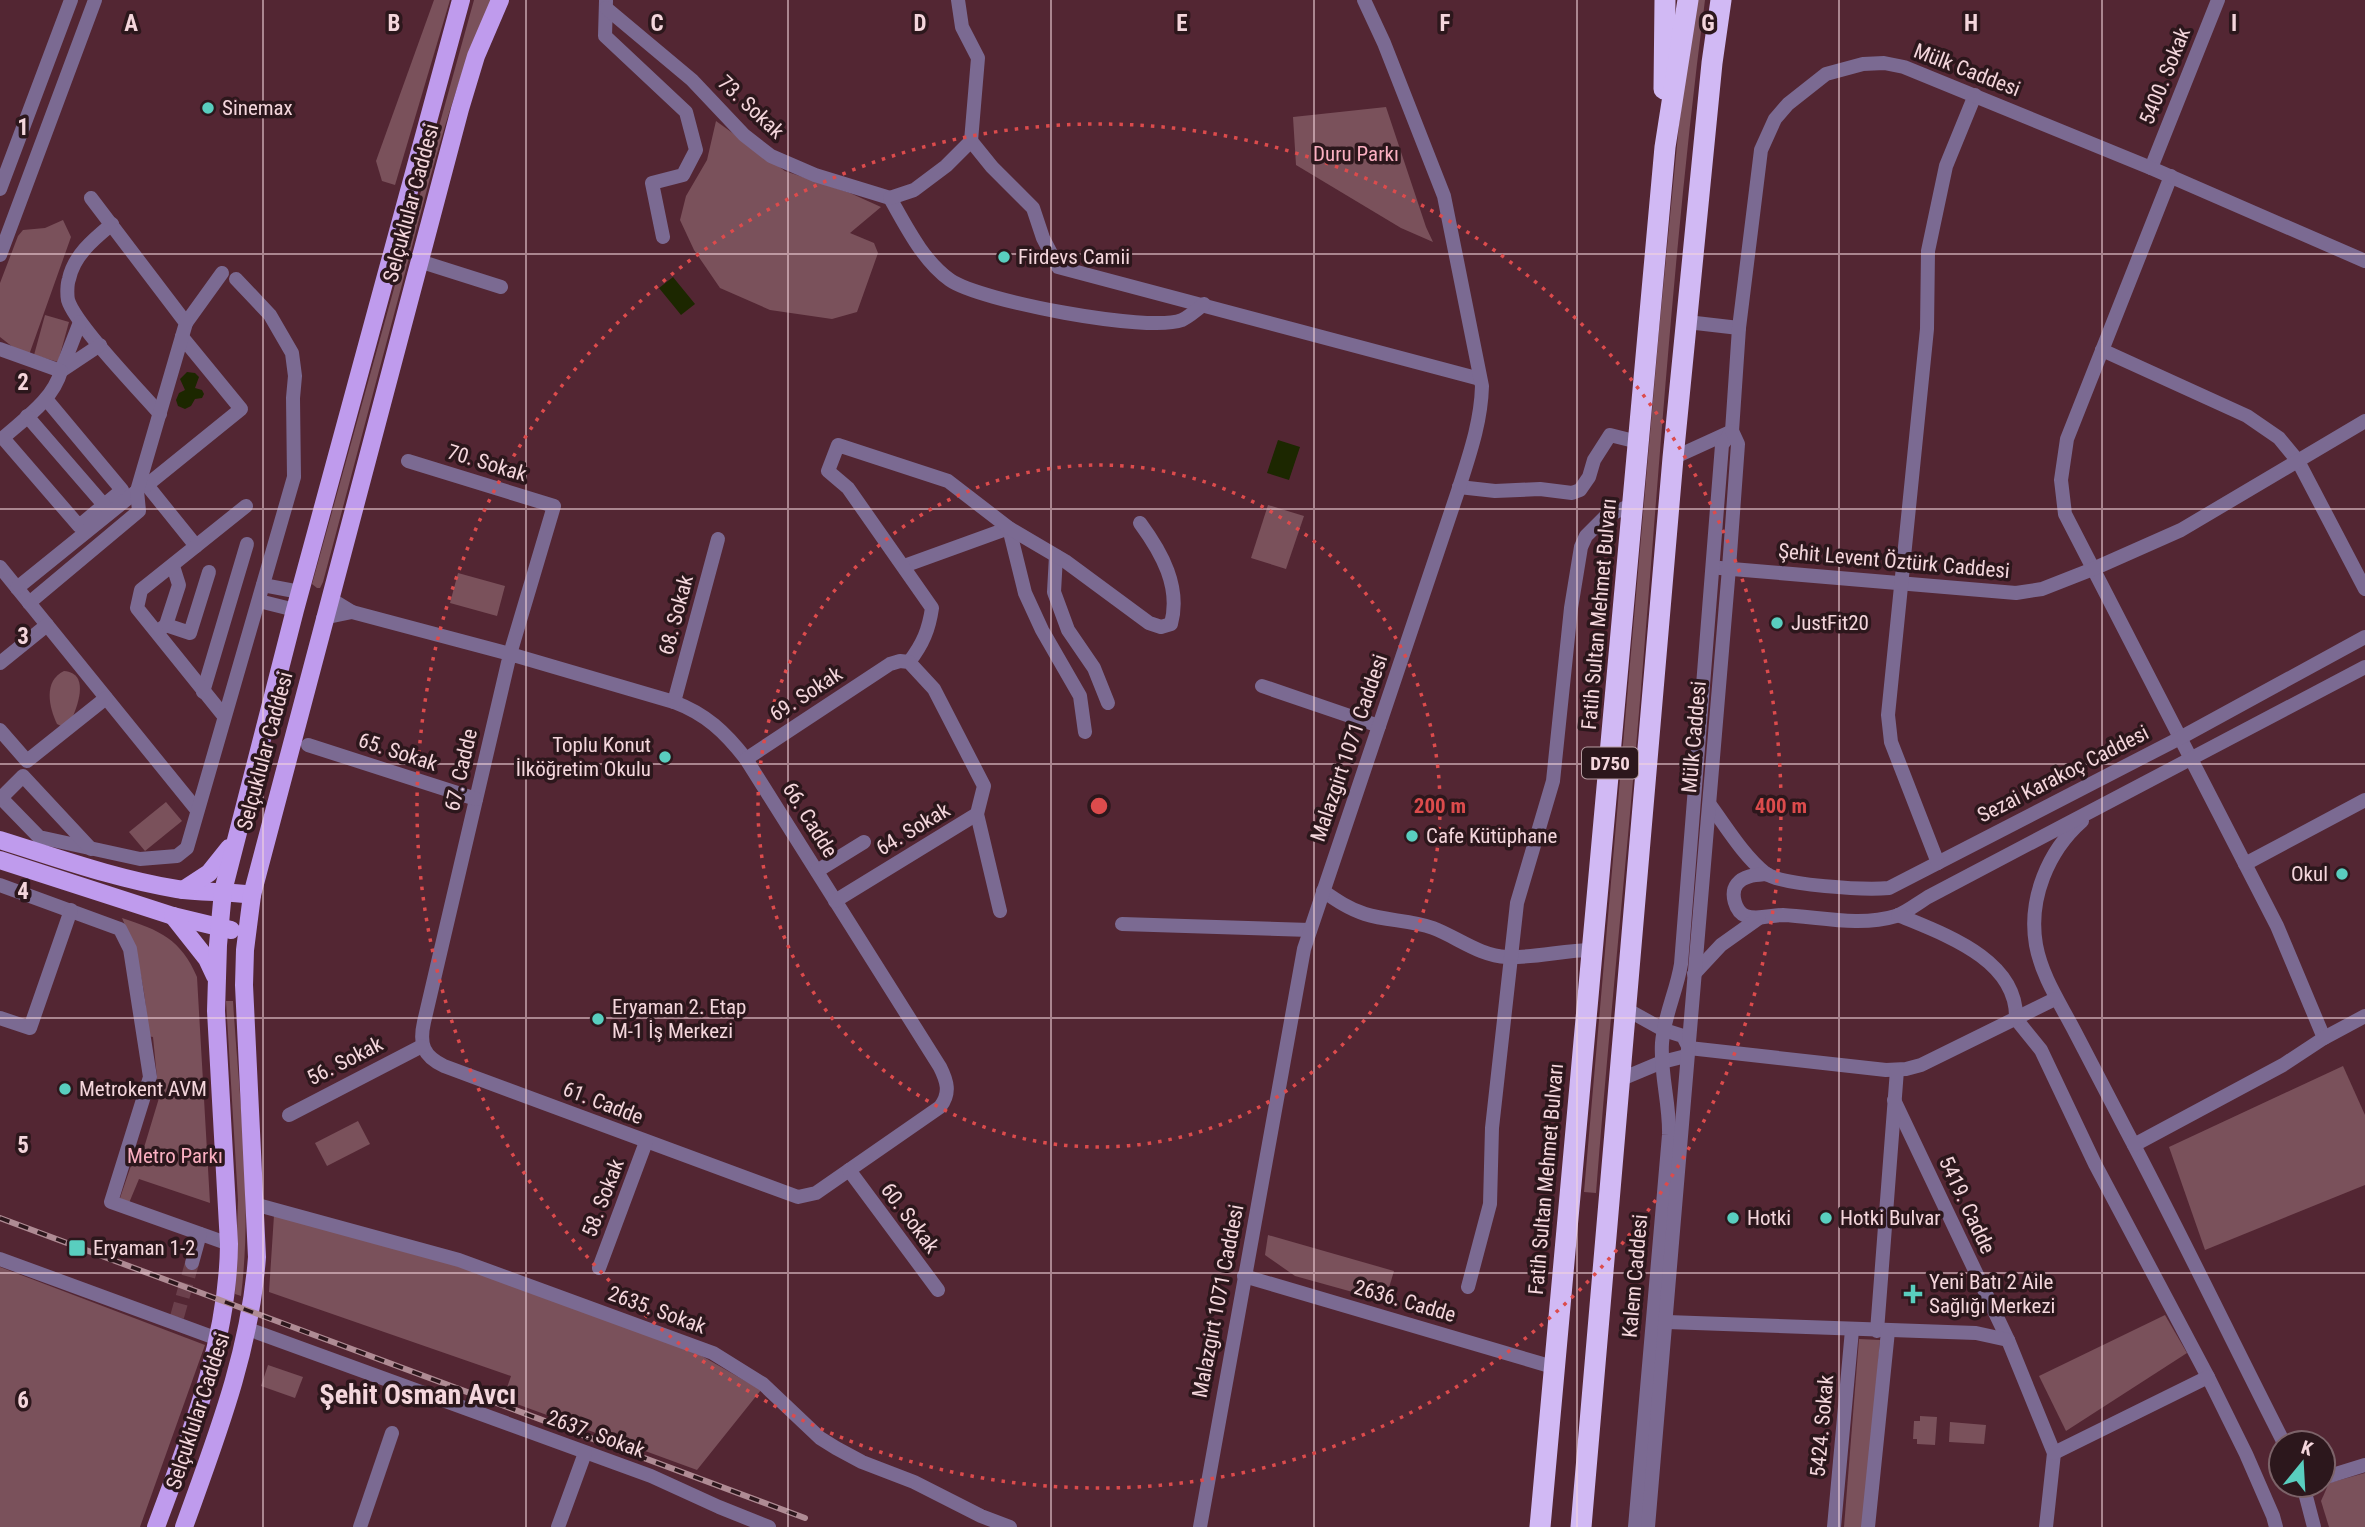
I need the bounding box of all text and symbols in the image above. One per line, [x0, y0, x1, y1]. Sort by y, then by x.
text: A [124, 10, 138, 37]
text: B [388, 10, 400, 37]
text: C [650, 10, 664, 37]
text: D [914, 10, 927, 37]
text: E [1176, 10, 1188, 37]
text: F [1440, 10, 1451, 37]
text: G [1701, 10, 1715, 37]
text: H [1964, 10, 1978, 37]
text: I [2231, 10, 2237, 37]
street label: 5400. Sokak [2135, 24, 2195, 128]
street label: Mülk Caddesi [1910, 39, 2024, 101]
street label: 73. Sokak [713, 70, 789, 144]
place label: Sinemax [222, 96, 293, 120]
marker: Sinemax [200, 100, 216, 116]
text: 1 [17, 114, 29, 141]
street label: Selçuklular Caddesi [378, 121, 444, 285]
park label: Duru Parkı [1313, 142, 1399, 166]
place label: Firdevs Camii [1018, 245, 1130, 269]
marker: Firdevs Camii [996, 249, 1012, 265]
text: 2 [17, 369, 29, 396]
street label: 70. Sokak [445, 440, 530, 487]
street label: Fatih Sultan Mehmet Bulvarı [1577, 497, 1621, 731]
street label: Şehit Levent Öztürk Caddesi [1777, 539, 2011, 583]
street label: 68. Sokak [654, 572, 698, 657]
place label: JustFit20 [1791, 611, 1869, 635]
marker: JustFit20 [1769, 615, 1785, 631]
text: 3 [17, 623, 29, 650]
street label: Malazgirt 1071 Caddesi [1306, 651, 1392, 845]
street label: 69. Sokak [765, 661, 847, 726]
street label: Selçuklular Caddesi [232, 669, 298, 833]
street label: Mülk Caddesi [1677, 680, 1711, 794]
street label: Sezai Karakoç Caddesi [1973, 720, 2153, 828]
street label: 67. Cadde [440, 726, 482, 813]
street label: 65. Sokak [356, 728, 441, 776]
place label: Toplu Konut İlköğretim Okulu [516, 733, 651, 781]
road number: D750 [1582, 748, 1638, 778]
marker: Toplu Konut İlköğretim Okulu [657, 749, 673, 765]
street label: 66. Cadde [778, 778, 842, 862]
centre of rings [1087, 794, 1111, 818]
text: 200 m [1414, 794, 1466, 818]
text: 400 m [1755, 794, 1807, 818]
street label: 64. Sokak [872, 797, 955, 860]
place label: Cafe Kütüphane [1426, 824, 1557, 848]
marker: Cafe Kütüphane [1404, 828, 1420, 844]
place label: Okul [2291, 862, 2328, 886]
marker: Okul [2334, 866, 2350, 882]
text: 4 [17, 878, 29, 905]
place label: Eryaman 2. Etap M-1 İş Merkezi [612, 995, 746, 1043]
marker: Eryaman 2. Etap M-1 İş Merkezi [590, 1011, 606, 1027]
street label: 56. Sokak [303, 1032, 387, 1090]
street label: Fatih Sultan Mehmet Bulvarı [1524, 1062, 1568, 1296]
place label: Metrokent AVM [79, 1077, 207, 1101]
street label: 61. Cadde [560, 1077, 647, 1129]
marker: Metrokent AVM [57, 1081, 73, 1097]
text: 5 [17, 1132, 29, 1159]
park label: Metro Parkı [127, 1144, 223, 1168]
street label: 5419. Cadde [1934, 1153, 2000, 1258]
street label: 58. Sokak [577, 1155, 629, 1240]
street label: 60. Sokak [876, 1178, 944, 1258]
street label: Malazgirt 1071 Caddesi [1187, 1202, 1249, 1400]
place label: Hotki [1747, 1206, 1791, 1230]
place label: Hotki Bulvar [1840, 1206, 1941, 1230]
marker: Hotki [1725, 1210, 1741, 1226]
marker: Hotki Bulvar [1818, 1210, 1834, 1226]
street label: Kalem Caddesi [1618, 1213, 1652, 1339]
place label: Eryaman 1-2 [93, 1236, 195, 1260]
marker: Eryaman 1-2 [67, 1238, 87, 1258]
place label: Yeni Batı 2 Aile Sağlığı Merkezi [1929, 1270, 2055, 1318]
street label: 2636. Cadde [1351, 1275, 1459, 1327]
street label: 2635. Sokak [605, 1281, 710, 1339]
marker: Yeni Batı 2 Aile Sağlığı Merkezi [1903, 1284, 1923, 1304]
street label: Selçuklular Caddesi [161, 1330, 235, 1492]
street label: 5424. Sokak [1806, 1373, 1838, 1478]
district label: Şehit Osman Avcı [320, 1378, 516, 1411]
text: 6 [17, 1387, 29, 1414]
street label: 2637. Sokak [544, 1405, 649, 1463]
north arrow [2267, 1429, 2337, 1499]
text: K [2299, 1436, 2316, 1461]

